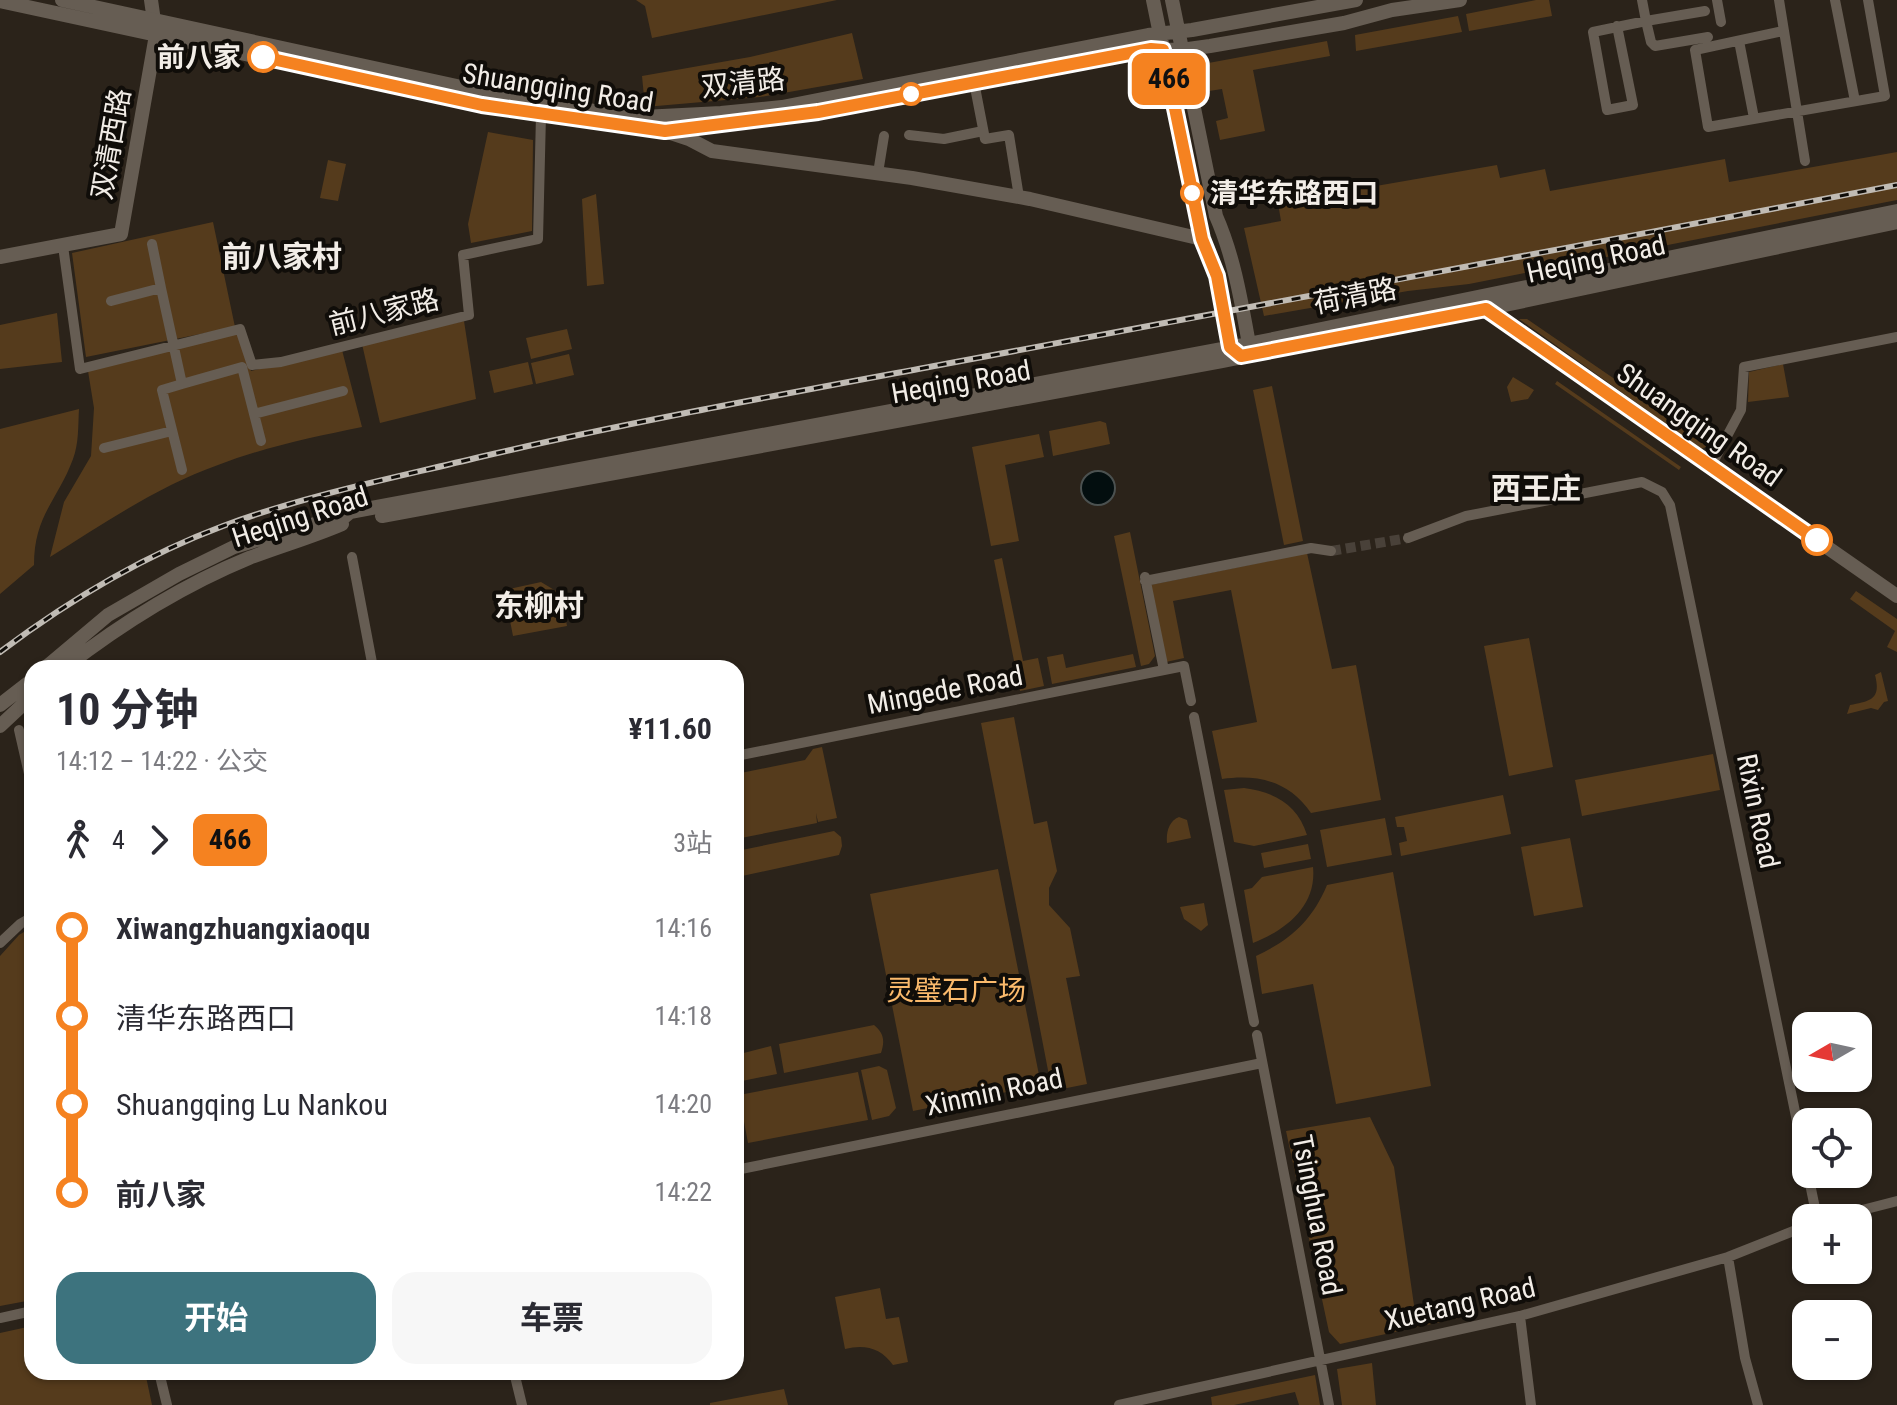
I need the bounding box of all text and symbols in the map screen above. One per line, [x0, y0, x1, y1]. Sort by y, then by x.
place label: 前八家 [157, 41, 241, 74]
marker: 前八家 [248, 42, 278, 72]
line badge: 466 [1123, 53, 1215, 105]
street label: Shuangqing Road [460, 57, 656, 119]
street label: 双清路 [699, 62, 787, 104]
text: 466 [1148, 62, 1190, 95]
unlabelled marker [900, 83, 922, 105]
street label: 双清西路 [85, 86, 137, 202]
place label: 清华东路西口 [1210, 177, 1378, 210]
marker: 清华东路西口 [1181, 182, 1203, 204]
street label: Heqing Road [1524, 228, 1668, 290]
district label: 前八家村 [222, 239, 342, 274]
street label: 荷清路 [1311, 272, 1399, 320]
street label: 前八家路 [326, 282, 442, 342]
street label: Heqing Road [889, 354, 1033, 410]
street label: Shuangqing Road [1611, 356, 1787, 494]
district label: 西王庄 [1491, 471, 1581, 506]
street label: Heqing Road [228, 480, 372, 554]
unlabelled marker [1802, 525, 1832, 555]
district label: 东柳村 [494, 588, 584, 623]
street label: Mingede Road [864, 659, 1026, 721]
text: 10 分钟 [56, 684, 199, 736]
text: ¥11.60 [628, 711, 712, 746]
text: 14:12 – 14:22 · 公交 [56, 746, 268, 776]
street label: Rixin Road [1730, 751, 1786, 871]
icon: walk [56, 818, 100, 862]
icon: forward [137, 818, 181, 862]
text: 466 [209, 823, 251, 856]
text: 4 [112, 825, 125, 855]
text: 3站 [673, 828, 712, 858]
text: Xiwangzhuangxiaoqu [116, 911, 370, 946]
text: 14:16 [655, 913, 712, 943]
park label: 灵璧石广场 [886, 974, 1026, 1007]
text: 清华东路西口 [116, 1001, 296, 1036]
text: 14:18 [655, 1001, 712, 1031]
north arrow [1792, 1012, 1872, 1092]
map controls [1792, 1012, 1872, 1380]
street label: Xinmin Road [923, 1061, 1065, 1123]
text: Shuangqing Lu Nankou [116, 1087, 388, 1122]
text: 14:20 [655, 1089, 712, 1119]
button: locate [1792, 1108, 1872, 1188]
street label: Tsinghua Road [1285, 1132, 1349, 1298]
text: 前八家 [116, 1177, 206, 1212]
text: 14:22 [655, 1177, 712, 1207]
button: + [1792, 1204, 1872, 1284]
street label: Xuetang Road [1381, 1271, 1539, 1337]
button: 开始 [56, 1272, 376, 1364]
button: 车票 [392, 1272, 712, 1364]
button: − [1792, 1300, 1872, 1380]

